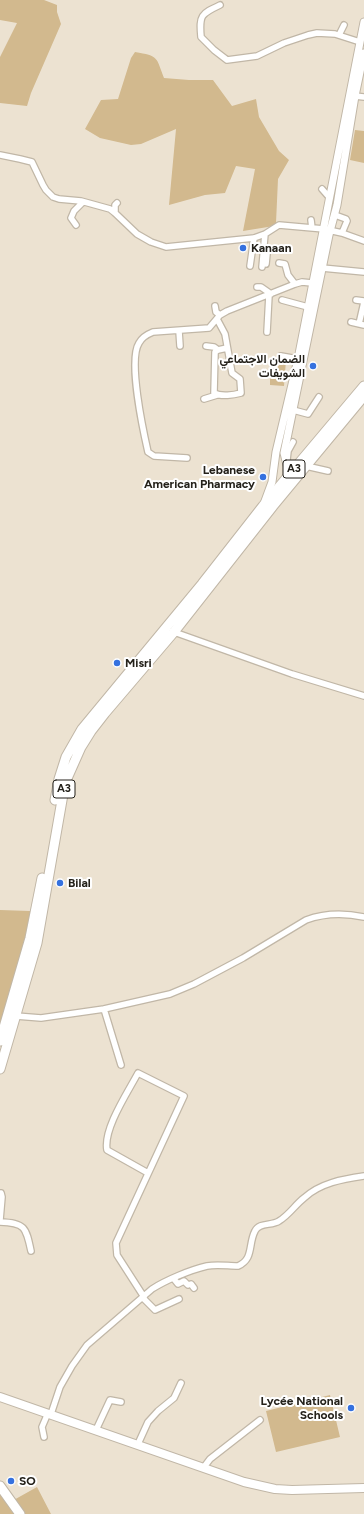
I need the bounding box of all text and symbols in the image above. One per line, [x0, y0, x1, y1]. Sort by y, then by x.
place label: Kanaan [251, 241, 291, 255]
marker: Kanaan [238, 243, 248, 253]
place label: الضمان الاجتماعي الشويفات [219, 352, 305, 380]
marker: الضمان الاجتماعي الشويفات [308, 361, 318, 371]
road number: A3 [283, 460, 305, 478]
place label: Lebanese American Pharmacy [144, 463, 255, 491]
marker: Lebanese American Pharmacy [258, 472, 268, 482]
place label: Misri [125, 656, 152, 670]
marker: Misri [112, 658, 122, 668]
road number: A3 [53, 780, 75, 798]
place label: Bilal [68, 876, 91, 890]
marker: Bilal [55, 878, 65, 888]
place label: Lycée National Schools [261, 1394, 343, 1422]
marker: Lycée National Schools [346, 1403, 356, 1413]
place label: SO [19, 1474, 36, 1488]
marker: SO [6, 1476, 16, 1486]

